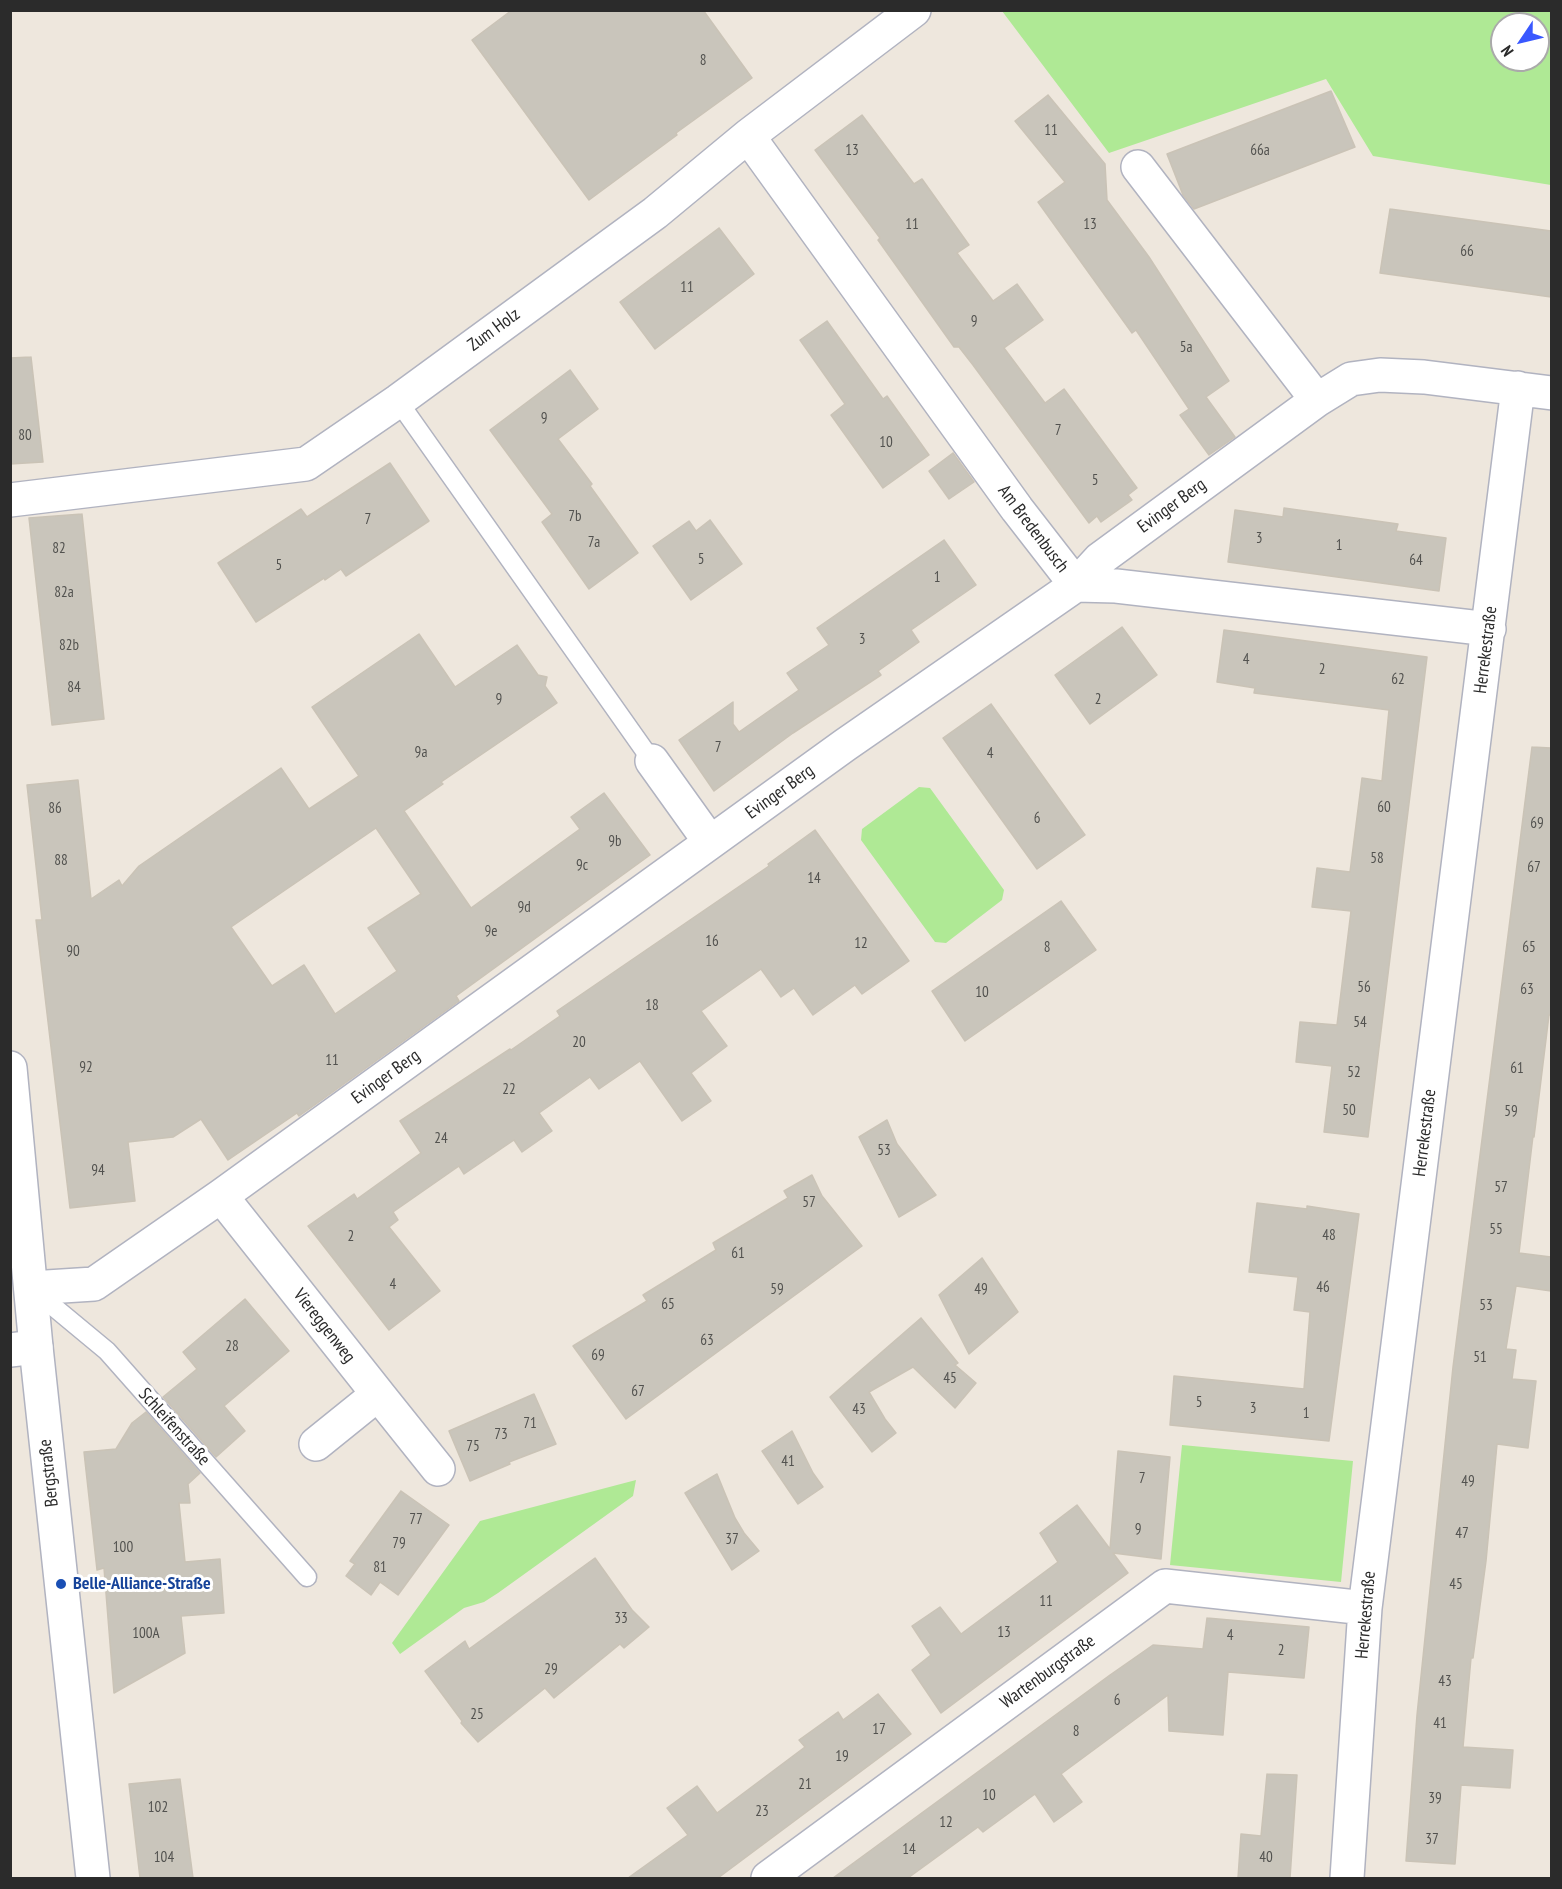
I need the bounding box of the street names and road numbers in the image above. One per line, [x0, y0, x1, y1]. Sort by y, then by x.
street label: Zum Holz [464, 304, 524, 356]
street label: Evinger Berg [1134, 474, 1210, 538]
street label: Am Bredenbusch [993, 481, 1073, 577]
street label: Herrekestraße [1470, 605, 1502, 695]
street label: Evinger Berg [742, 760, 818, 824]
street label: Evinger Berg [348, 1045, 424, 1109]
street label: Herrekestraße [1409, 1088, 1441, 1178]
street label: Viereggenweg [288, 1285, 360, 1367]
street label: Schleifenstraße [134, 1384, 214, 1470]
street label: Bergstraße [35, 1438, 63, 1508]
street label: Herrekestraße [1351, 1570, 1381, 1660]
street label: Wartenburgstraße [996, 1630, 1100, 1714]

